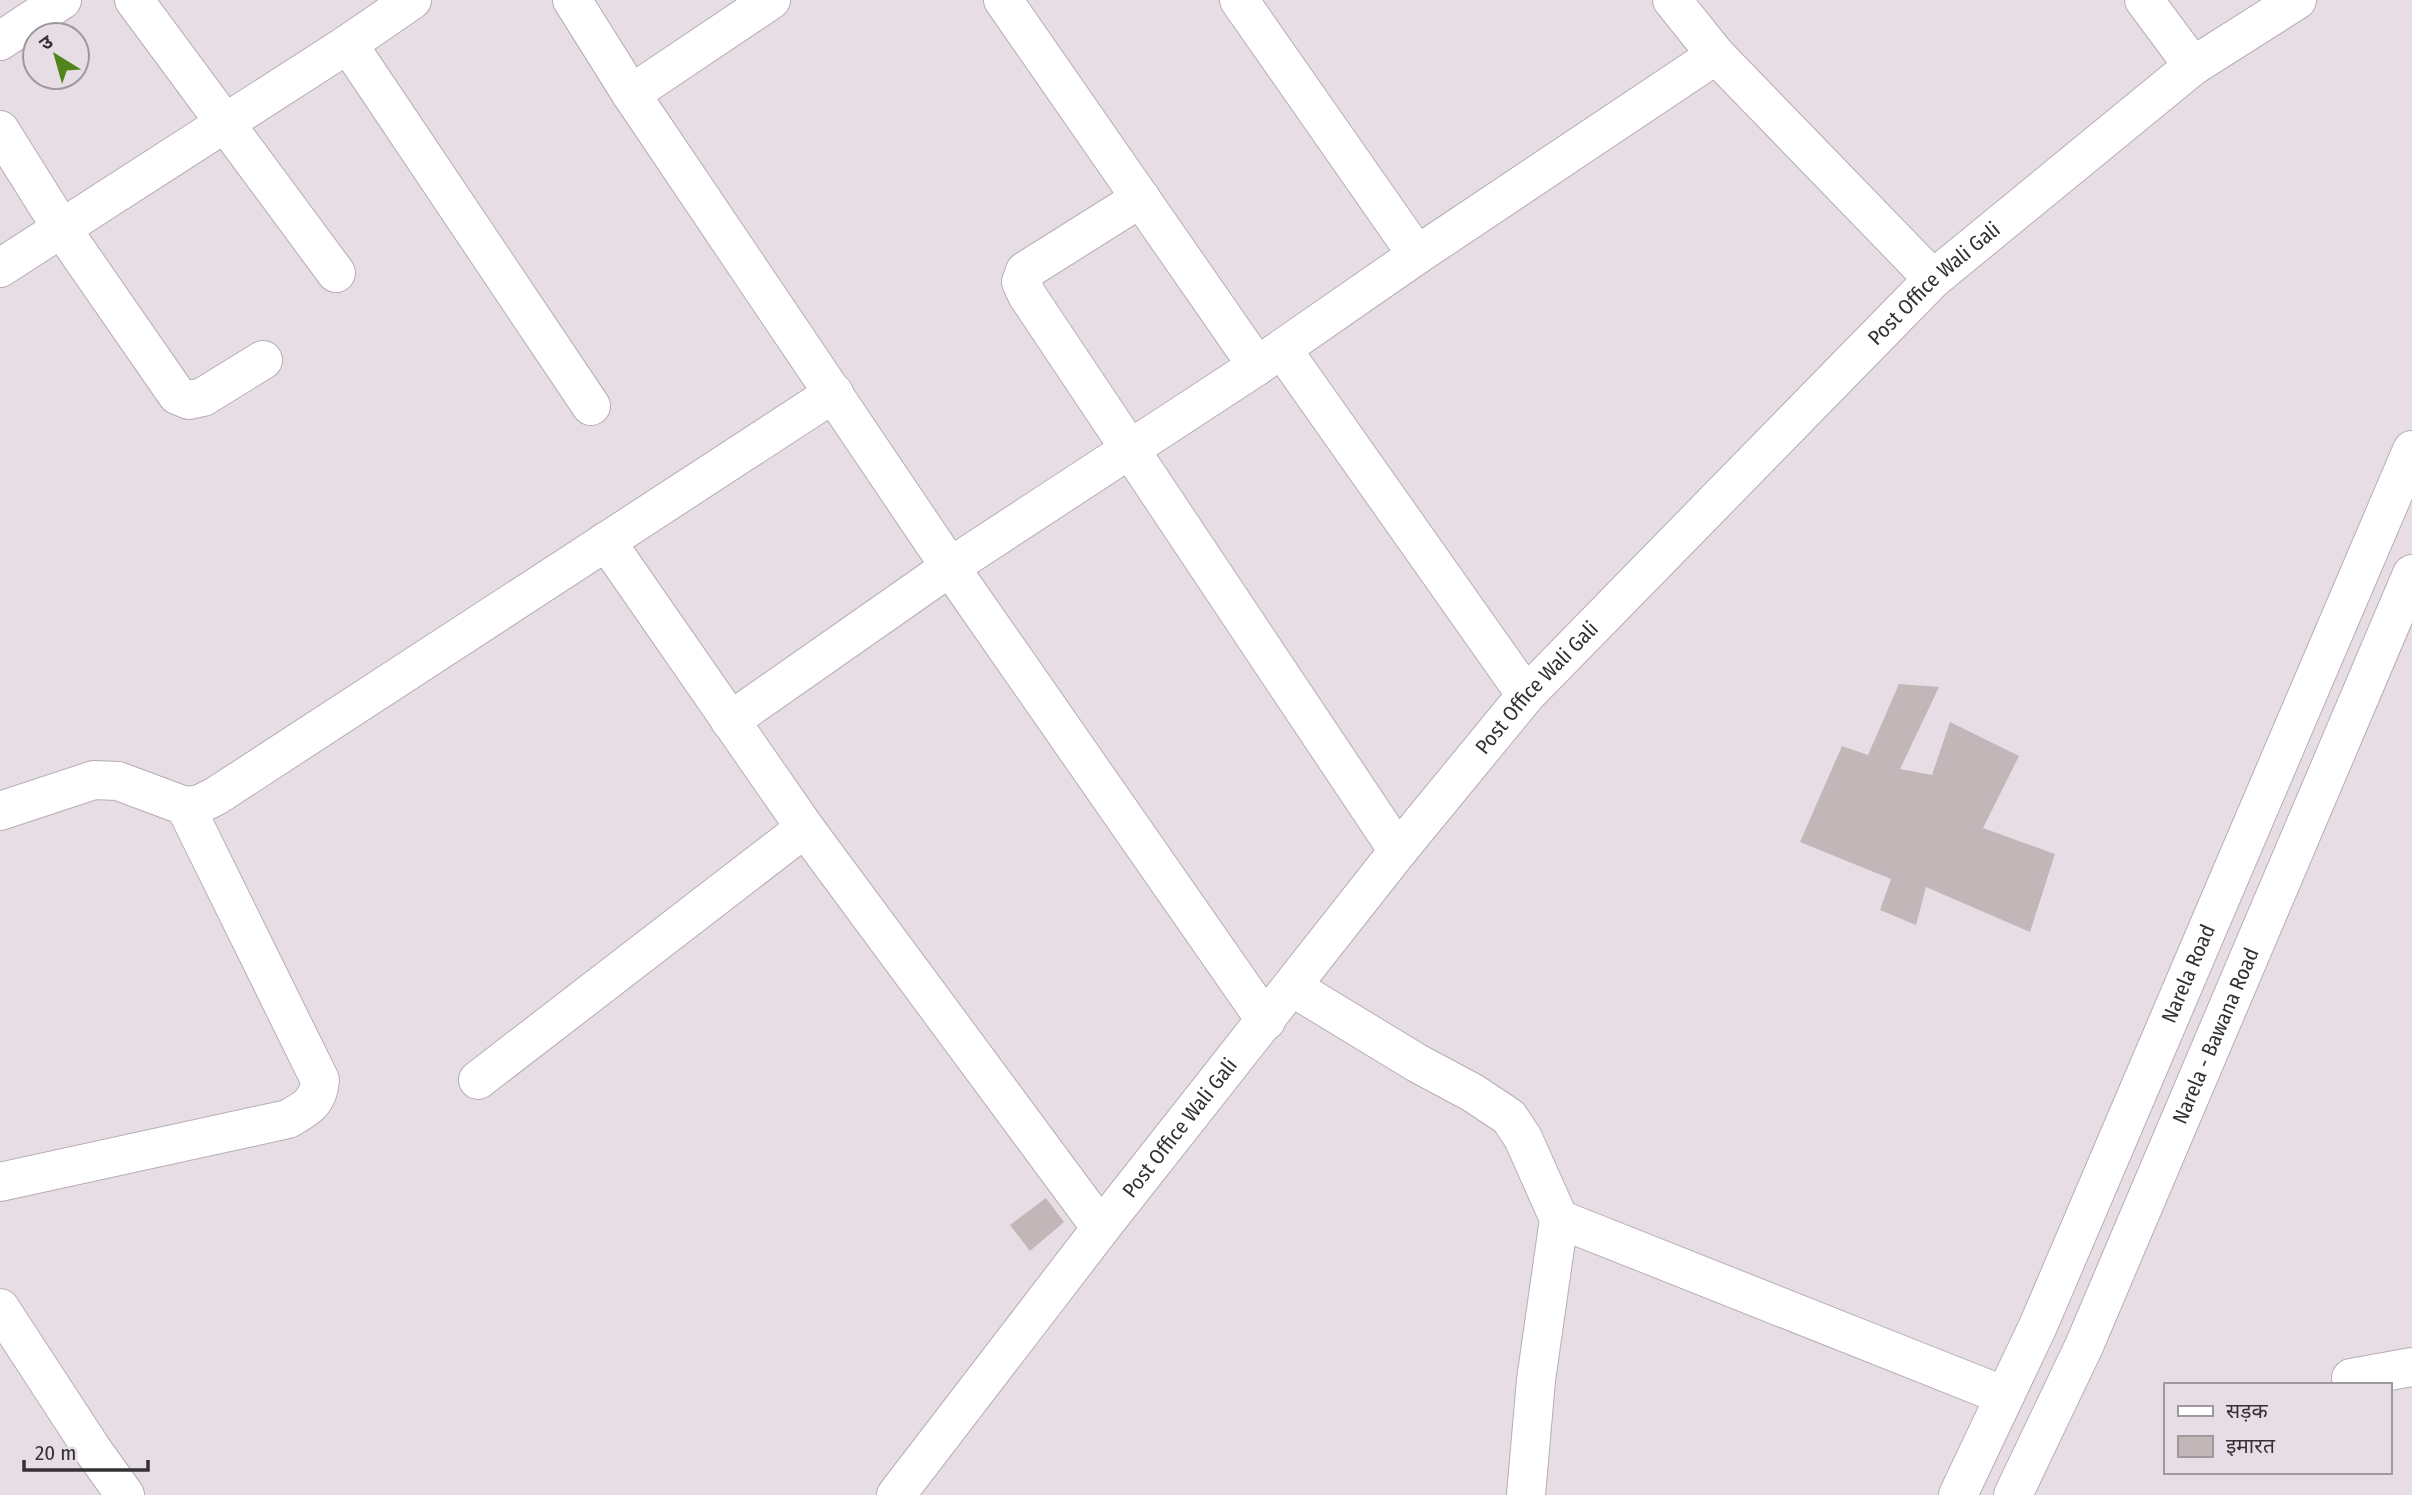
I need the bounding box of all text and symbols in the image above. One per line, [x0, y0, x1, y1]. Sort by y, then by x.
north arrow [21, 21, 91, 91]
text: उ [35, 30, 58, 55]
street label: Post Office Wali Gali [1862, 216, 2005, 351]
street label: Post Office Wali Gali [1470, 616, 1604, 759]
street label: Narela Road [2156, 921, 2221, 1027]
street label: Narela - Bawana Road [2167, 944, 2265, 1128]
street label: Post Office Wali Gali [1117, 1053, 1243, 1203]
legend [2164, 1383, 2391, 1474]
text: सड़क [2226, 1398, 2268, 1424]
scale bar [24, 1428, 149, 1472]
text: इमारत [2226, 1433, 2276, 1459]
text: 20 m [35, 1440, 76, 1466]

